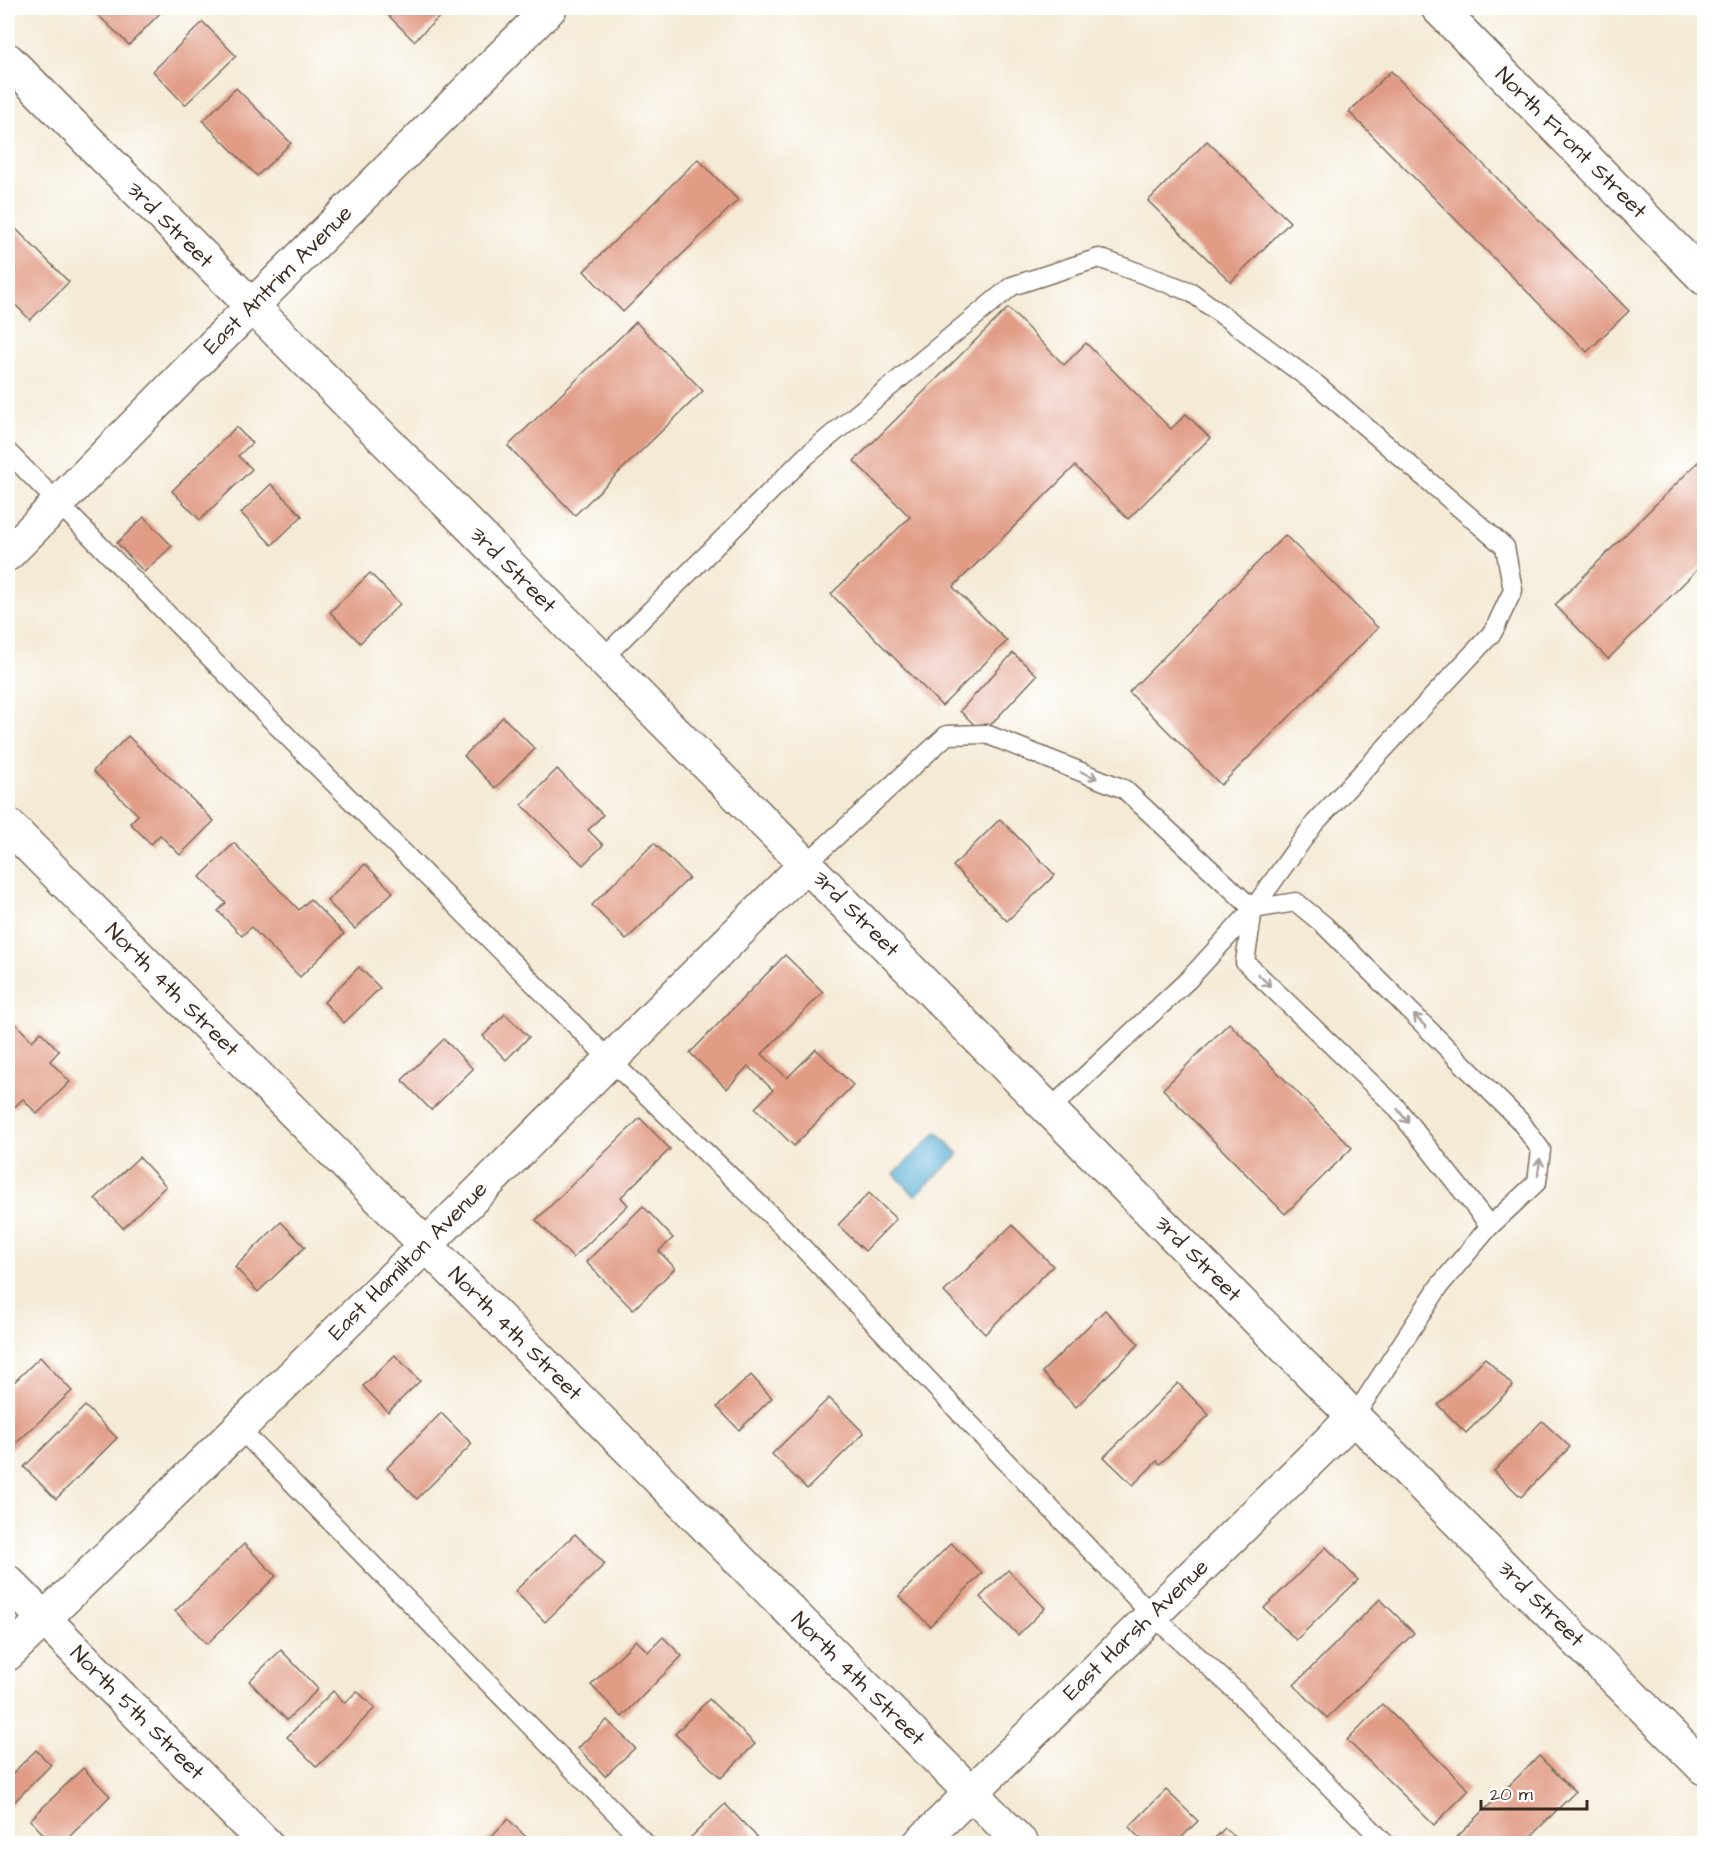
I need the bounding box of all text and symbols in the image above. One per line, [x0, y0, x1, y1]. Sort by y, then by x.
street label: North Front Street [1488, 60, 1654, 226]
street label: 3rd Street [120, 175, 220, 275]
street label: East Antrim Avenue [196, 198, 360, 362]
street label: 3rd Street [463, 520, 563, 620]
one-way arrow [1079, 770, 1098, 781]
street label: 3rd Street [806, 864, 906, 964]
street label: North 4th Street [98, 916, 246, 1064]
one-way arrow [1256, 972, 1271, 987]
one-way arrow [1412, 1013, 1427, 1028]
one-way arrow [1397, 1107, 1410, 1123]
one-way arrow [1534, 1158, 1545, 1177]
street label: East Hamilton Avenue [321, 1174, 495, 1348]
street label: 3rd Street [1148, 1209, 1248, 1309]
street label: North 4th Street [441, 1260, 589, 1408]
street label: East Harsh Avenue [1056, 1552, 1216, 1708]
street label: 3rd Street [1491, 1554, 1591, 1654]
street label: North 4th Street [784, 1605, 932, 1753]
street label: North 5th Street [63, 1639, 211, 1787]
scale bar [1481, 1773, 1588, 1811]
text: 20 m [1490, 1782, 1533, 1807]

